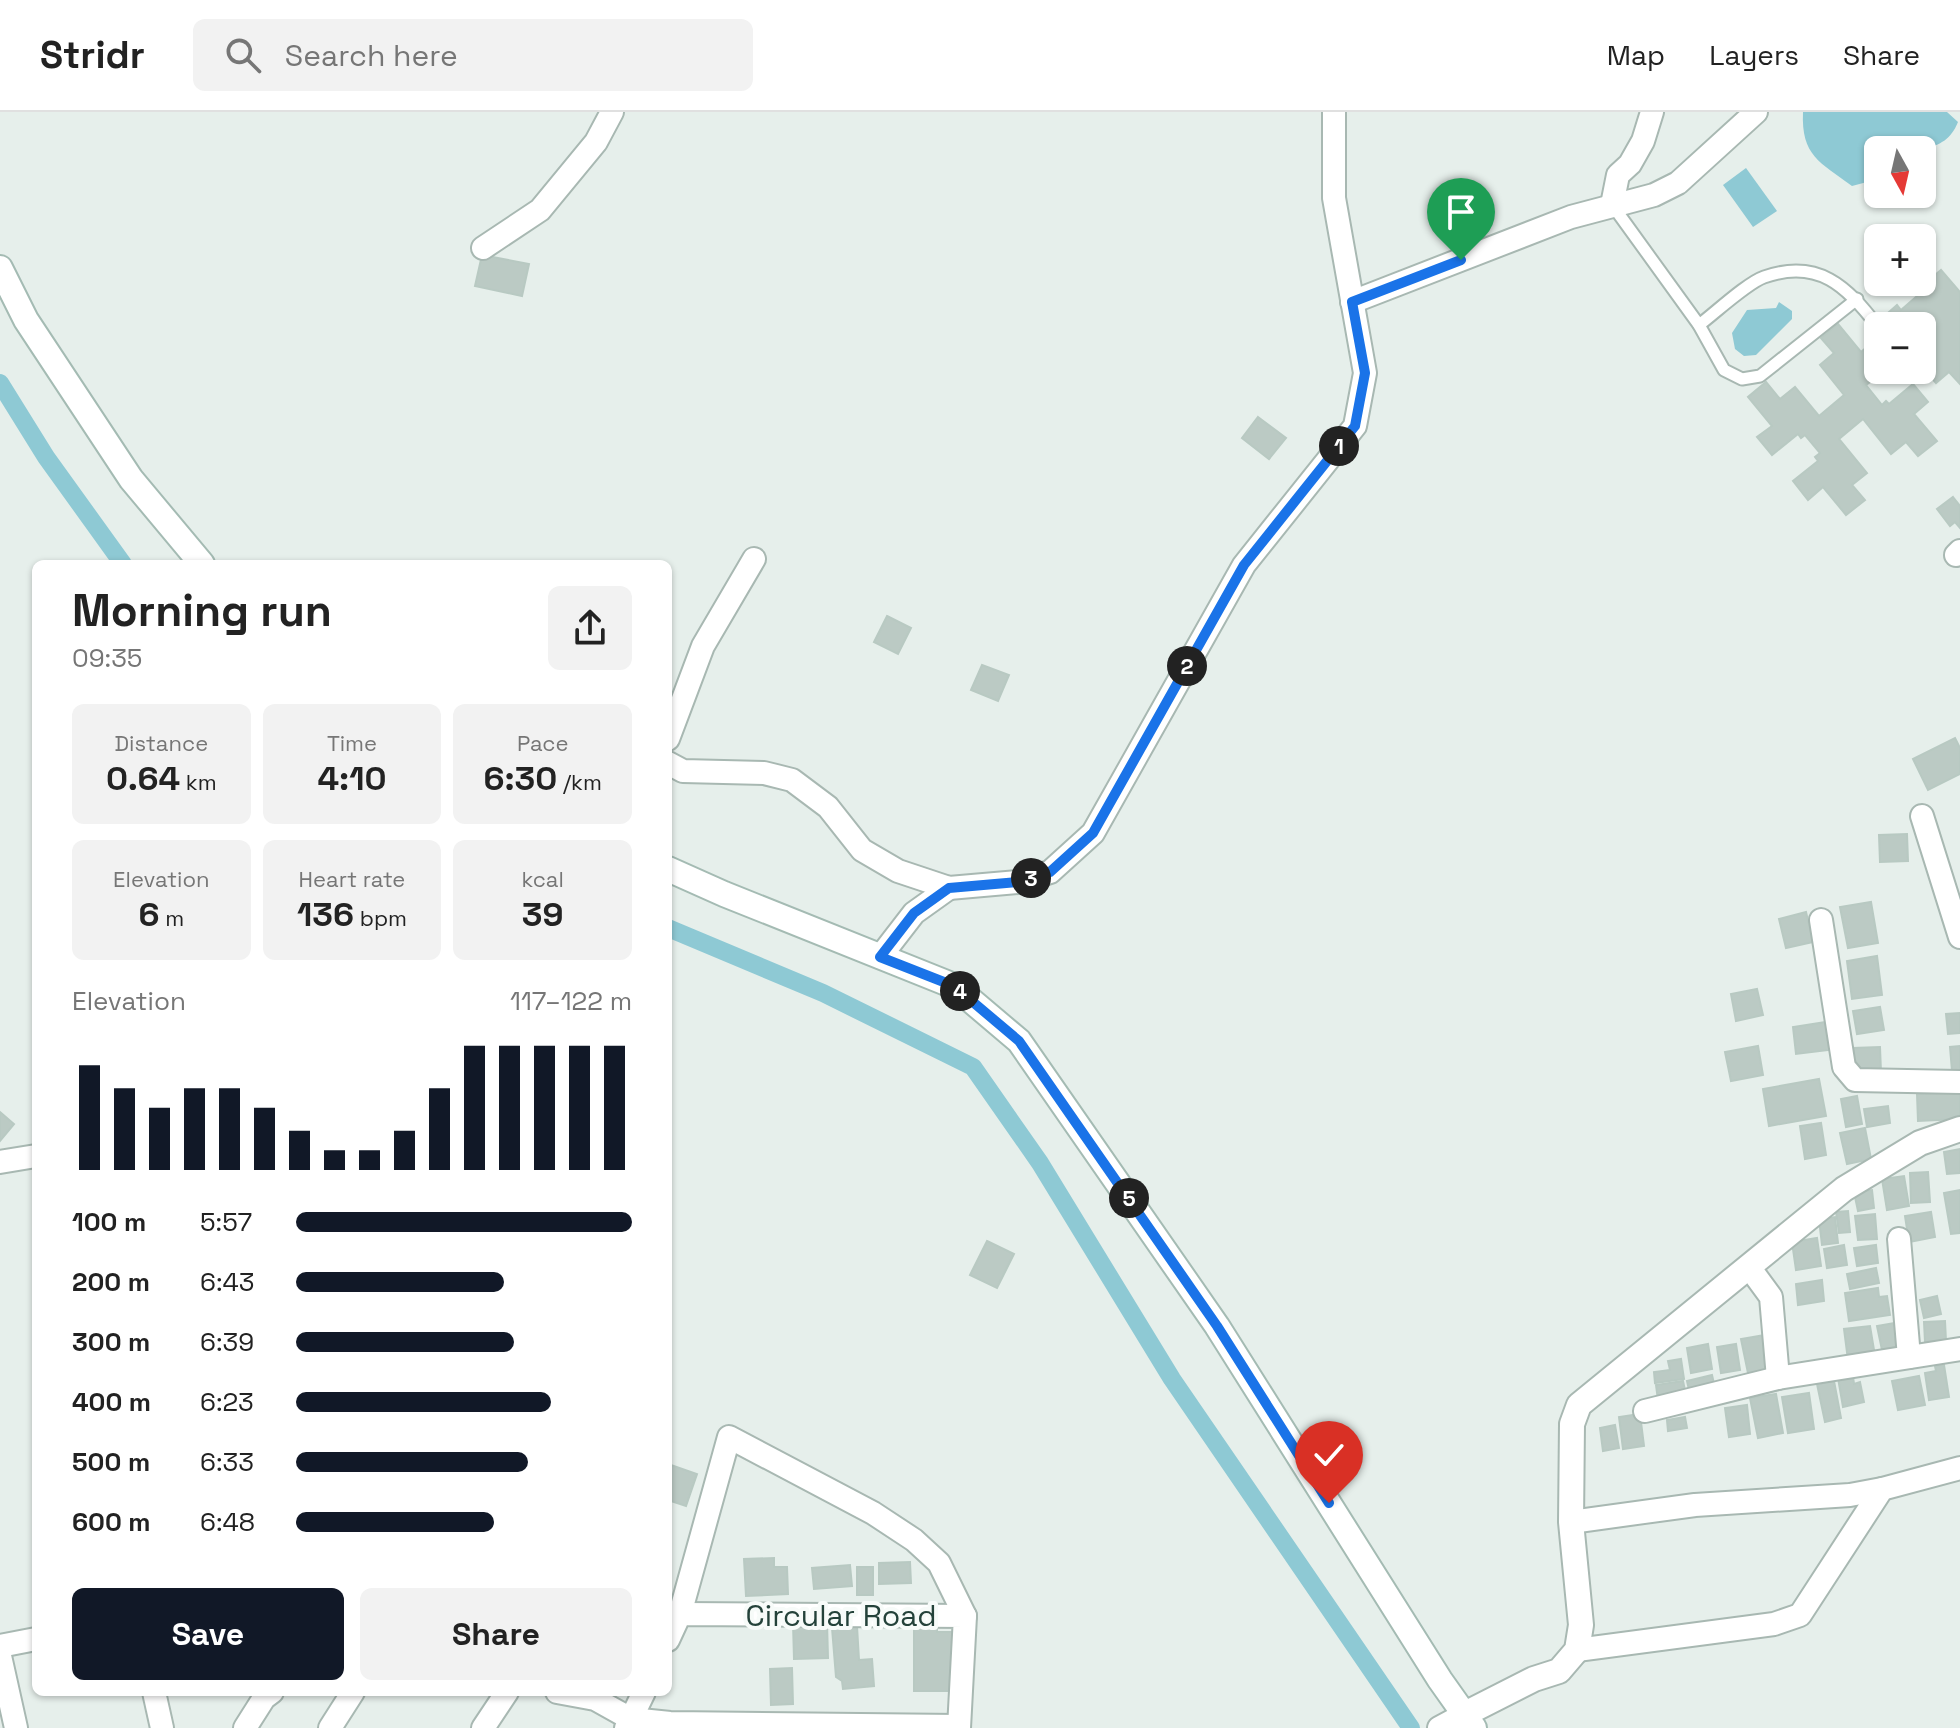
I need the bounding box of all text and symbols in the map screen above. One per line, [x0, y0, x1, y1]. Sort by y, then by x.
search box [193, 19, 753, 91]
text: Stridr [40, 31, 145, 79]
icon: search [221, 33, 265, 77]
text: Search here [285, 36, 458, 75]
text: Map [1607, 37, 1665, 73]
text: Layers [1709, 37, 1799, 73]
text: Share [1843, 37, 1920, 73]
north arrow [1864, 136, 1936, 208]
map controls [1864, 136, 1936, 384]
pin [1427, 178, 1495, 260]
icon: arrive [1439, 190, 1483, 234]
button: + [1864, 224, 1936, 296]
button: − [1864, 312, 1936, 384]
pin: 1 [1319, 426, 1359, 466]
text: 1 [1334, 432, 1344, 460]
text: Morning run [72, 583, 332, 639]
button: share [548, 586, 632, 670]
text: 09:35 [72, 641, 142, 675]
pin: 2 [1167, 646, 1207, 686]
text: 2 [1180, 652, 1194, 680]
text: Distance [114, 729, 208, 757]
text: Time [327, 729, 377, 757]
text: Pace [517, 729, 568, 757]
text: 0.64 [106, 757, 180, 800]
text: 4:10 [317, 757, 387, 800]
text: 6:30 [483, 757, 557, 800]
text: km [180, 768, 217, 796]
text: /km [557, 768, 602, 796]
pin: 3 [1011, 858, 1051, 898]
text: 3 [1024, 864, 1038, 892]
text: Elevation [113, 865, 210, 893]
text: Heart rate [299, 865, 405, 893]
text: kcal [521, 865, 564, 893]
text: 6 [139, 893, 160, 936]
text: 136 [297, 893, 354, 936]
text: 39 [522, 893, 564, 936]
text: m [160, 904, 184, 932]
text: bpm [354, 904, 407, 932]
pin: 4 [940, 971, 980, 1011]
text: 4 [953, 977, 967, 1005]
text: Elevation [72, 984, 186, 1018]
text: 117–122 m [510, 984, 632, 1018]
pin: 5 [1109, 1178, 1149, 1218]
text: 5 [1122, 1184, 1136, 1212]
text: 100 m [72, 1205, 146, 1239]
text: 5:57 [200, 1205, 252, 1239]
text: 200 m [72, 1265, 150, 1299]
text: 6:43 [200, 1265, 254, 1299]
text: 300 m [72, 1325, 150, 1359]
text: 6:39 [200, 1325, 254, 1359]
text: 400 m [72, 1385, 151, 1419]
text: 6:23 [200, 1385, 254, 1419]
pin [1295, 1421, 1363, 1503]
icon: check [1307, 1433, 1351, 1477]
text: 500 m [72, 1445, 150, 1479]
text: 6:33 [200, 1445, 254, 1479]
text: 600 m [72, 1505, 151, 1539]
text: 6:48 [200, 1505, 255, 1539]
button: Save [72, 1588, 344, 1680]
button: Share [360, 1588, 632, 1680]
street label: Circular Road [746, 1596, 936, 1635]

